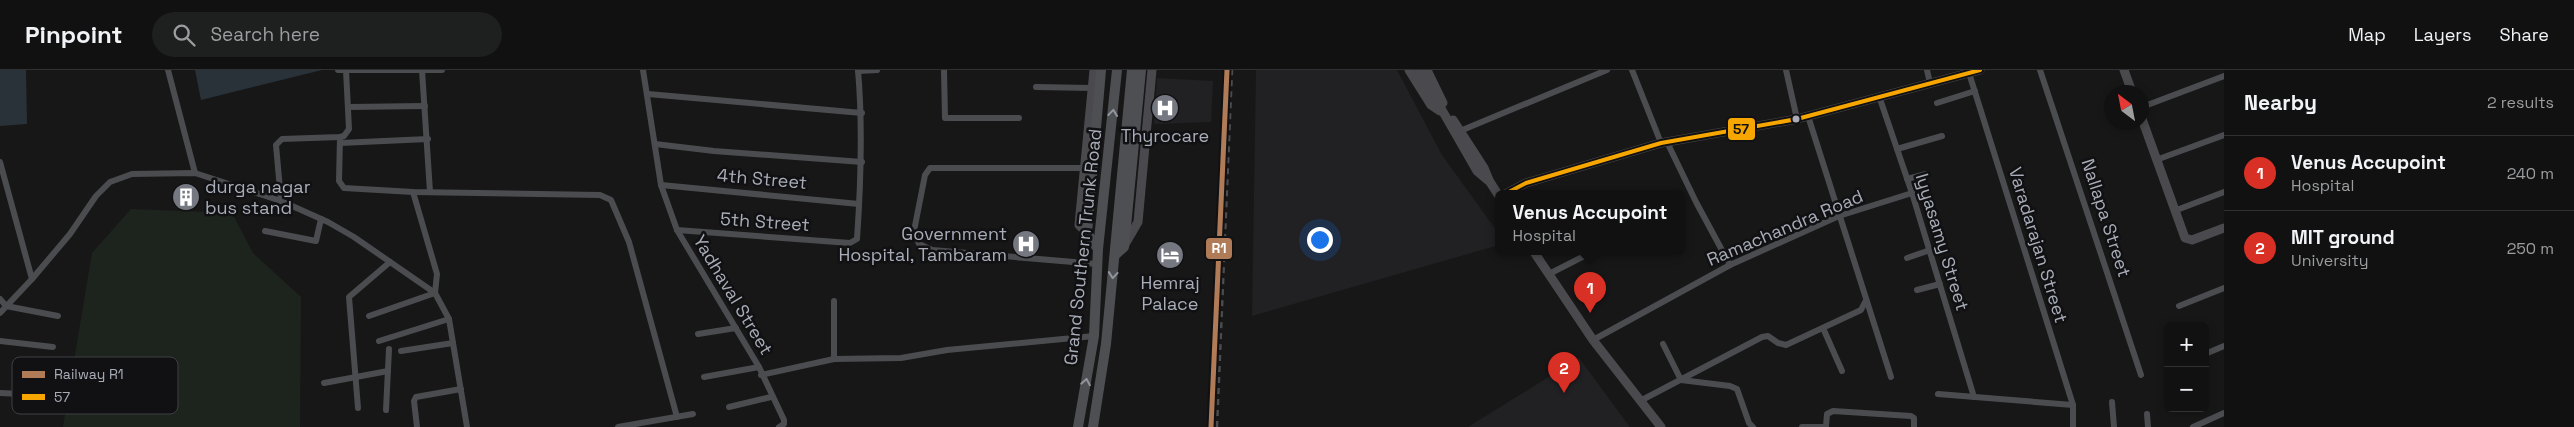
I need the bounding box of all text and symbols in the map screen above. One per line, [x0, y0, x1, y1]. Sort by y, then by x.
search box [152, 12, 502, 57]
text: Pinpoint [25, 19, 122, 50]
icon: search [170, 21, 198, 49]
text: Search here [210, 22, 320, 47]
text: Map [2348, 23, 2386, 46]
text: Layers [2414, 23, 2471, 46]
text: Share [2499, 23, 2549, 46]
north arrow [2104, 85, 2149, 130]
text: Nearby [2244, 89, 2317, 116]
text: 2 results [2487, 92, 2554, 113]
hospital icon: Thyrocare [1150, 93, 1180, 123]
one-way arrow [1107, 109, 1118, 117]
unlabelled marker [1791, 114, 1801, 124]
line badge: 57 [1727, 117, 1756, 141]
text: 57 [1733, 120, 1749, 138]
place label: Thyrocare [1121, 124, 1209, 147]
street label: Grand Southern Trunk Road [1059, 128, 1106, 366]
text: Venus Accupoint [2291, 150, 2446, 175]
street label: Nallapa Street [2077, 156, 2136, 280]
street label: 4th Street [716, 163, 808, 194]
text: 1 [2256, 163, 2264, 184]
text: 240 m [2507, 163, 2554, 184]
street label: Varadarajan Street [2004, 164, 2073, 326]
street label: Iyyasamy Street [1911, 170, 1974, 313]
place label: durga nagar bus stand [205, 175, 311, 219]
text: Hospital [2291, 175, 2354, 196]
building icon: durga nagar bus stand [171, 182, 201, 212]
street label: Ramachandra Road [1703, 184, 1866, 271]
popup [1495, 190, 1685, 255]
text: Venus Accupoint [1513, 200, 1667, 225]
street label: 5th Street [719, 207, 811, 236]
place label: Government Hospital, Tambaram [838, 222, 1007, 266]
text: Hospital [1513, 225, 1576, 246]
text: MIT ground [2291, 225, 2395, 250]
your location [1307, 227, 1333, 253]
hospital icon: Government Hospital, Tambaram [1011, 229, 1041, 259]
street label: Yadhaval Street [689, 231, 778, 359]
line badge: R1 [1205, 237, 1233, 260]
text: 2 [2255, 238, 2265, 259]
text: 250 m [2507, 238, 2554, 259]
text: R1 [1211, 239, 1227, 257]
hotel icon: Hemraj Palace [1155, 240, 1185, 270]
text: University [2291, 250, 2369, 271]
place label: Hemraj Palace [1140, 271, 1200, 315]
one-way arrow [1108, 272, 1119, 280]
pin: 1 [1574, 272, 1606, 313]
map controls [2164, 322, 2209, 412]
button: + [2164, 322, 2209, 367]
pin: 2 [1548, 352, 1580, 393]
legend [12, 357, 178, 414]
text: Railway R1 [54, 365, 124, 383]
button: − [2164, 367, 2209, 412]
one-way arrow [1081, 377, 1091, 386]
text: 57 [54, 388, 70, 406]

